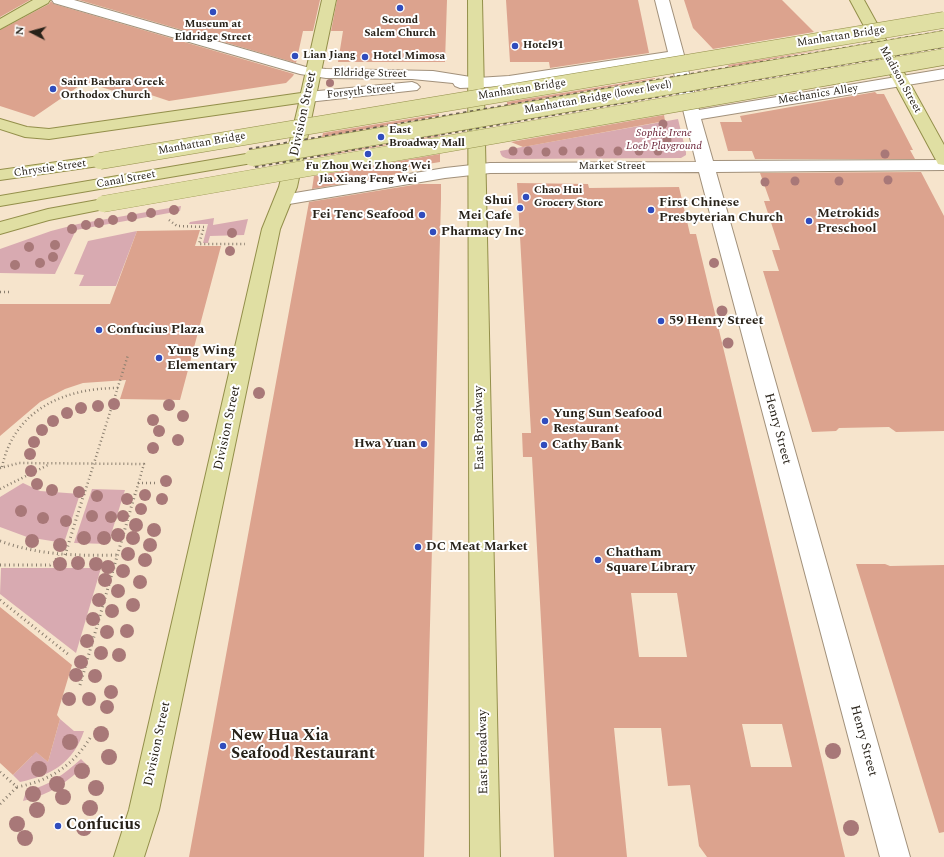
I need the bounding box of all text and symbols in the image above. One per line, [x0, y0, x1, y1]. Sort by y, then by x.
marker: Second Salem Church [395, 3, 405, 13]
marker: Museum at Eldridge Street [208, 7, 218, 17]
north arrow [12, 12, 52, 52]
place label: Second Salem Church [364, 14, 436, 40]
place label: Museum at Eldridge Street [175, 18, 251, 44]
street label: Manhattan Bridge [796, 24, 886, 50]
text: N [11, 25, 28, 36]
place label: Hotel91 [523, 39, 564, 53]
marker: Hotel91 [510, 41, 520, 51]
street label: Madison Street [876, 44, 924, 116]
place label: Lian Jiang [303, 49, 356, 63]
place label: Hotel Mimosa [373, 50, 445, 64]
marker: Lian Jiang [290, 51, 300, 61]
marker: Hotel Mimosa [360, 52, 370, 62]
street label: Eldridge Street [333, 67, 407, 81]
street label: Division Street [287, 70, 321, 158]
place label: Saint Barbara Greek Orthodox Church [61, 76, 165, 102]
street label: Manhattan Bridge [477, 77, 567, 103]
street label: Manhattan Bridge (lower level) [523, 79, 673, 117]
street label: Forsyth Street [326, 82, 396, 102]
street label: Mechanics Alley [777, 82, 859, 108]
marker: Saint Barbara Greek Orthodox Church [48, 84, 58, 94]
place label: East Broadway Mall [389, 124, 465, 150]
park label: Sophie Irene Loeb Playground [626, 127, 702, 153]
street label: Manhattan Bridge [157, 130, 247, 158]
marker: East Broadway Mall [376, 132, 386, 142]
marker: Fu Zhou Wei Zhong Wei Jia Xiang Feng Wei [363, 149, 373, 159]
street label: Chrystie Street [13, 157, 87, 181]
place label: Fu Zhou Wei Zhong Wei Jia Xiang Feng Wei [305, 160, 431, 186]
street label: Market Street [578, 160, 646, 174]
street label: Canal Street [95, 168, 157, 192]
place label: Chao Hui Grocery Store [534, 184, 603, 210]
marker: Chao Hui Grocery Store [521, 192, 531, 202]
place label: Shui Mei Cafe [458, 193, 512, 224]
place label: First Chinese Presbyterian Church [659, 195, 783, 226]
marker: Shui Mei Cafe [515, 203, 525, 213]
marker: First Chinese Presbyterian Church [646, 205, 656, 215]
place label: Metrokids Preschool [817, 206, 879, 237]
place label: Fei Tenc Seafood [312, 207, 414, 223]
marker: Fei Tenc Seafood [417, 210, 427, 220]
marker: Metrokids Preschool [804, 216, 814, 226]
place label: Pharmacy Inc [441, 224, 524, 240]
marker: Pharmacy Inc [428, 227, 438, 237]
place label: 59 Henry Street [669, 313, 763, 329]
marker: 59 Henry Street [656, 316, 666, 326]
place label: Confucius Plaza [107, 322, 204, 338]
marker: Confucius Plaza [94, 325, 104, 335]
place label: Yung Wing Elementary [167, 343, 236, 374]
marker: Yung Wing Elementary [154, 353, 164, 363]
street label: Division Street [211, 384, 245, 472]
street label: East Broadway [471, 385, 489, 471]
street label: Henry Street [760, 392, 794, 466]
place label: Yung Sun Seafood Restaurant [553, 406, 662, 437]
marker: Yung Sun Seafood Restaurant [540, 416, 550, 426]
place label: Hwa Yuan [354, 436, 416, 452]
place label: Cathy Bank [552, 437, 622, 453]
marker: Hwa Yuan [419, 439, 429, 449]
marker: Cathy Bank [539, 440, 549, 450]
place label: DC Meat Market [426, 539, 528, 555]
marker: DC Meat Market [413, 542, 423, 552]
place label: Chatham Square Library [606, 545, 695, 576]
marker: Chatham Square Library [593, 555, 603, 565]
street label: Division Street [141, 700, 175, 788]
street label: Henry Street [846, 704, 880, 778]
street label: East Broadway [475, 709, 493, 795]
place label: New Hua Xia Seafood Restaurant [231, 727, 375, 765]
marker: New Hua Xia Seafood Restaurant [218, 741, 228, 751]
place label: Confucius [66, 816, 141, 836]
marker: Confucius [53, 821, 63, 831]

